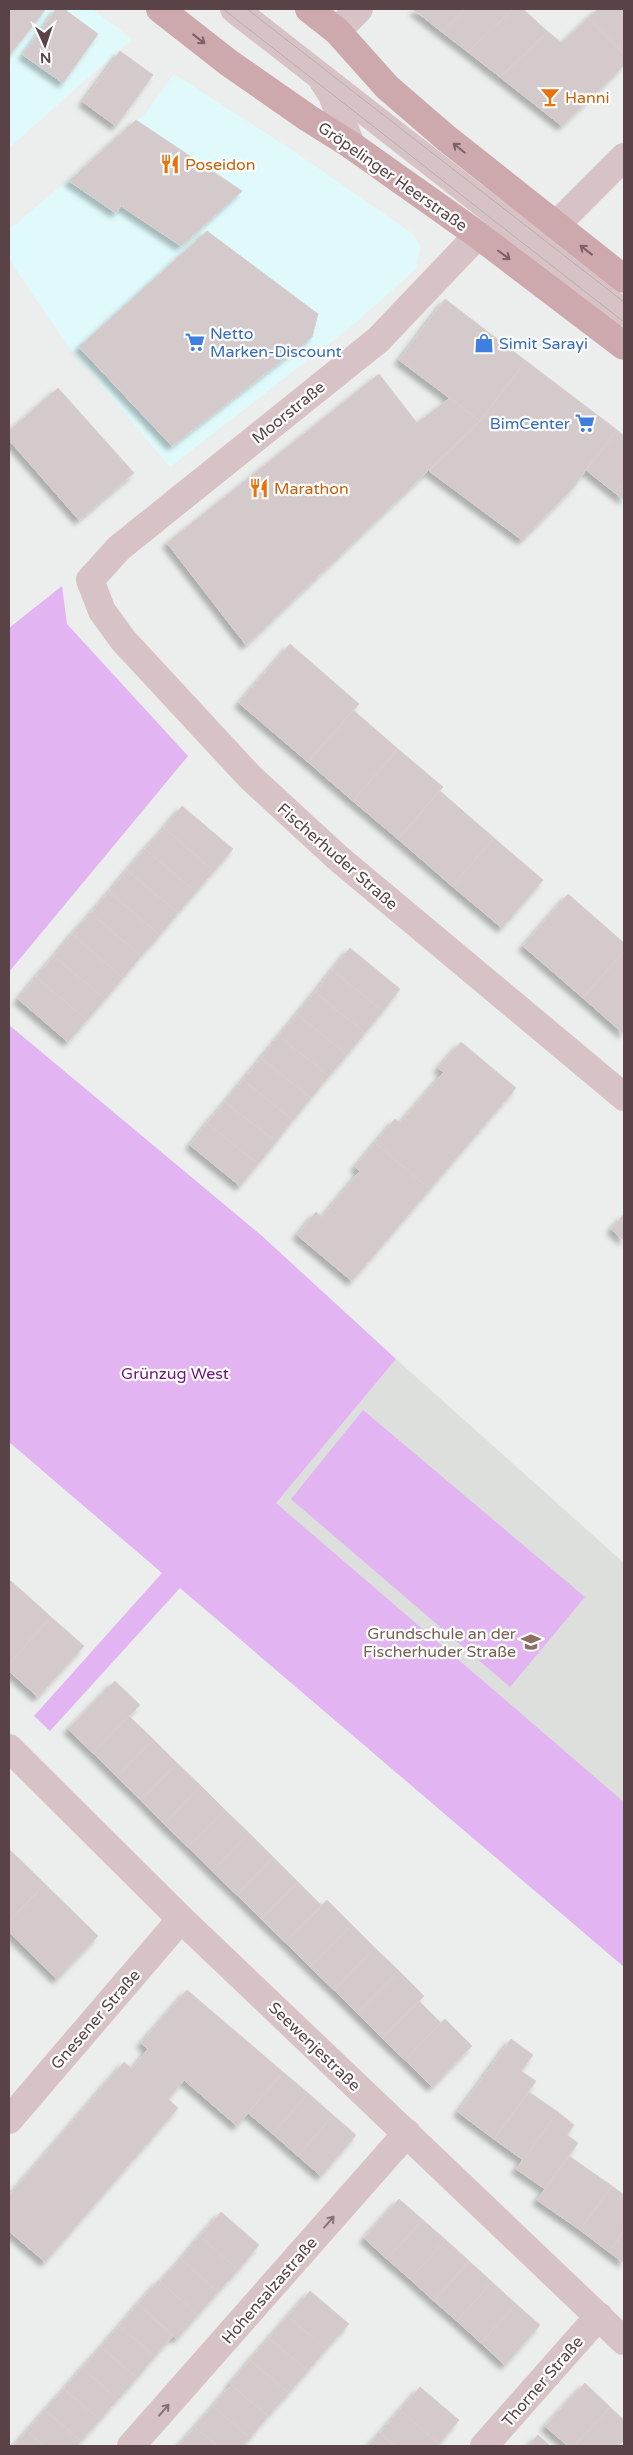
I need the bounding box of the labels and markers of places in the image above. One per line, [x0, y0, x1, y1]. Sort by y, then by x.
bar icon: Hanni [539, 86, 561, 108]
place label: Hanni [565, 88, 610, 108]
restaurant icon: Poseidon [159, 153, 181, 175]
place label: Poseidon [185, 155, 256, 175]
place label: Netto Marken-Discount [210, 324, 342, 362]
supermarket icon: Netto Marken-Discount [184, 331, 206, 353]
shop icon: Simit Sarayi [473, 332, 495, 354]
place label: Simit Sarayi [499, 334, 588, 354]
supermarket icon: BimCenter [574, 412, 596, 434]
place label: BimCenter [490, 414, 571, 434]
restaurant icon: Marathon [248, 477, 270, 499]
place label: Marathon [274, 479, 349, 499]
place label: Grundschule an der Fischerhuder Straße [363, 1624, 517, 1662]
school or university icon: Grundschule an der Fischerhuder Straße [520, 1631, 542, 1653]

